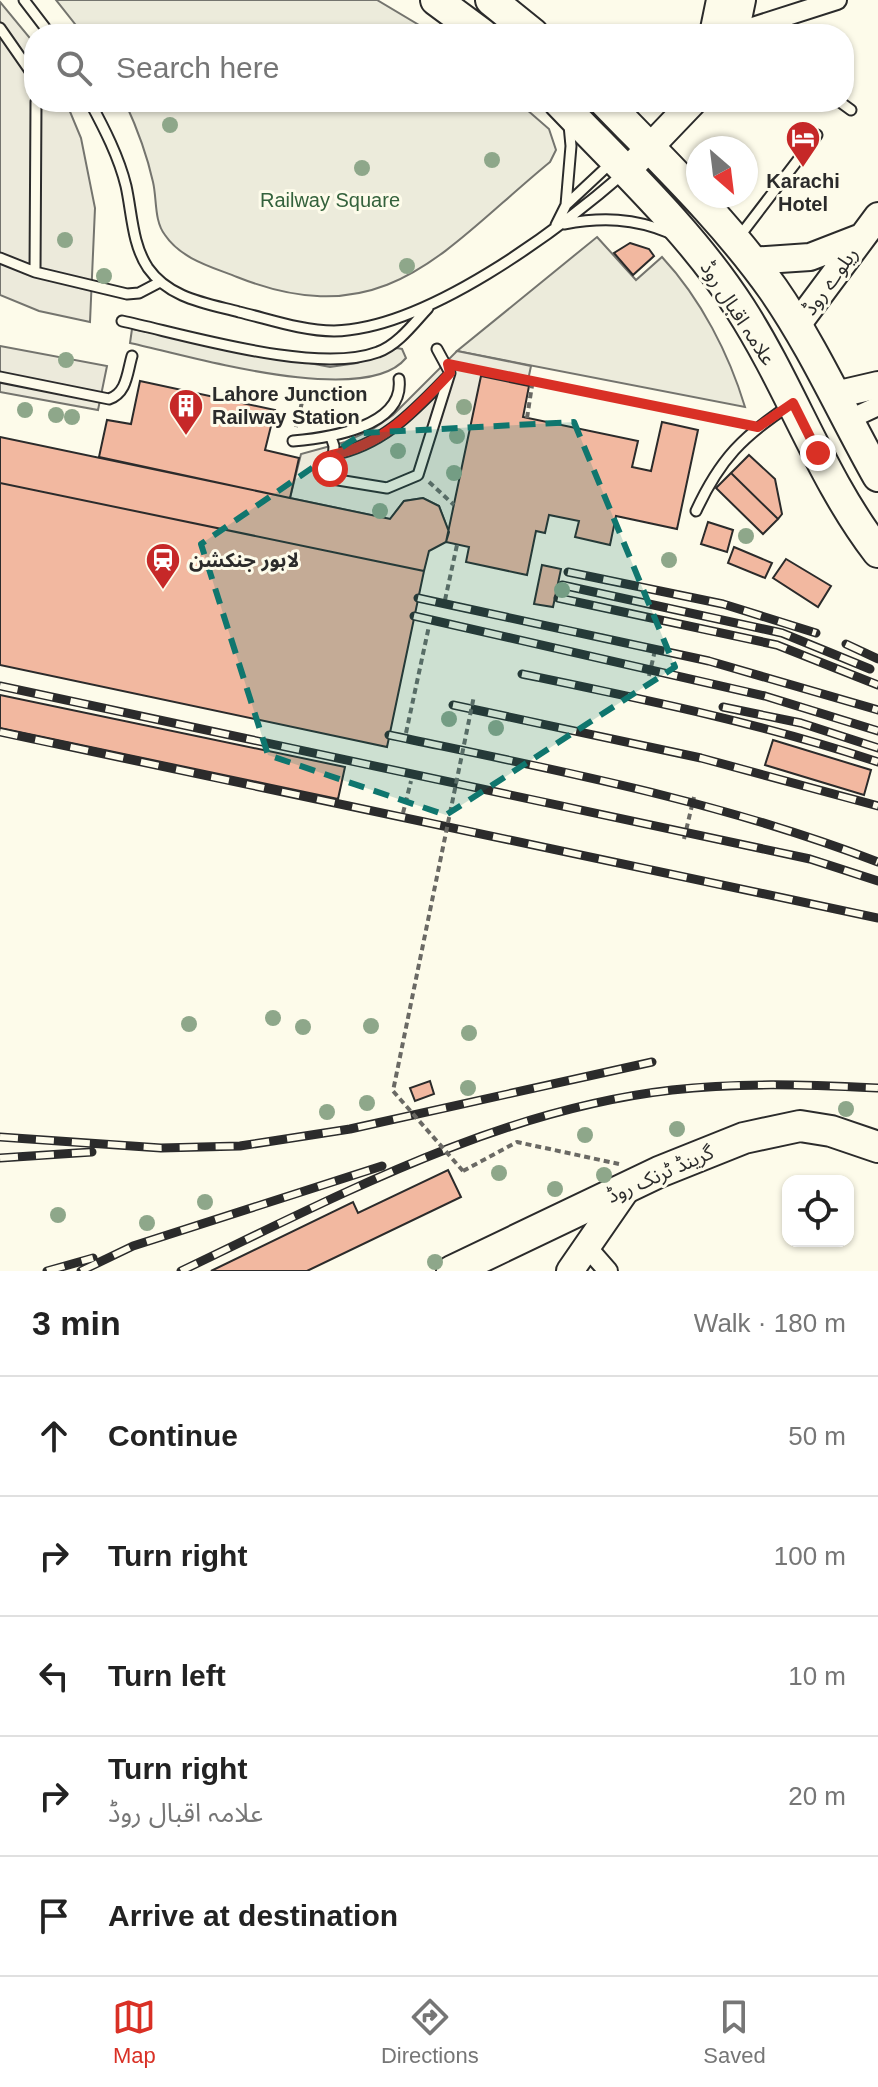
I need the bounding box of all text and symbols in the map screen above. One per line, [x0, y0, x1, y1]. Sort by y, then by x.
search box [24, 24, 854, 112]
icon: search [52, 46, 96, 90]
text: Search here [116, 51, 279, 84]
hotel icon: Karachi Hotel [784, 119, 822, 169]
north arrow [686, 136, 758, 208]
place label: Karachi Hotel [766, 170, 840, 215]
park label: Railway Square [260, 189, 400, 211]
street label: ریلوے روڈ [798, 243, 863, 320]
street label: علامہ اقبال روڈ [695, 257, 780, 370]
place label: Lahore Junction Railway Station [212, 383, 368, 428]
building icon: Lahore Junction Railway Station [167, 387, 205, 437]
route end [800, 435, 836, 471]
route start [312, 451, 348, 487]
station icon: لاہور جنکشن [144, 541, 182, 591]
place label: لاہور جنکشن [189, 549, 299, 572]
street label: گرینڈ ٹرنک روڈ [603, 1140, 718, 1208]
map controls [782, 1175, 854, 1247]
button: locate [782, 1175, 854, 1247]
text: 3 min [32, 1304, 121, 1342]
text: Walk · 180 m [694, 1308, 846, 1338]
icon: ahead [32, 1414, 76, 1458]
text: Continue [108, 1419, 238, 1452]
text: 50 m [788, 1421, 846, 1451]
icon: right [32, 1534, 76, 1578]
text: Turn right [108, 1539, 247, 1572]
text: 100 m [774, 1541, 846, 1571]
icon: left [32, 1654, 76, 1698]
text: Turn left [108, 1659, 226, 1692]
text: 10 m [788, 1661, 846, 1691]
text: Turn right [108, 1752, 247, 1785]
icon: right [32, 1774, 76, 1818]
text: 20 m [788, 1781, 846, 1811]
text: علامہ اقبال روڈ [108, 1798, 263, 1828]
icon: arrive [32, 1894, 76, 1938]
text: Arrive at destination [108, 1899, 398, 1932]
tab: Map [112, 1995, 156, 2069]
tab: Directions [381, 1995, 479, 2069]
tab: Saved [703, 1995, 766, 2069]

